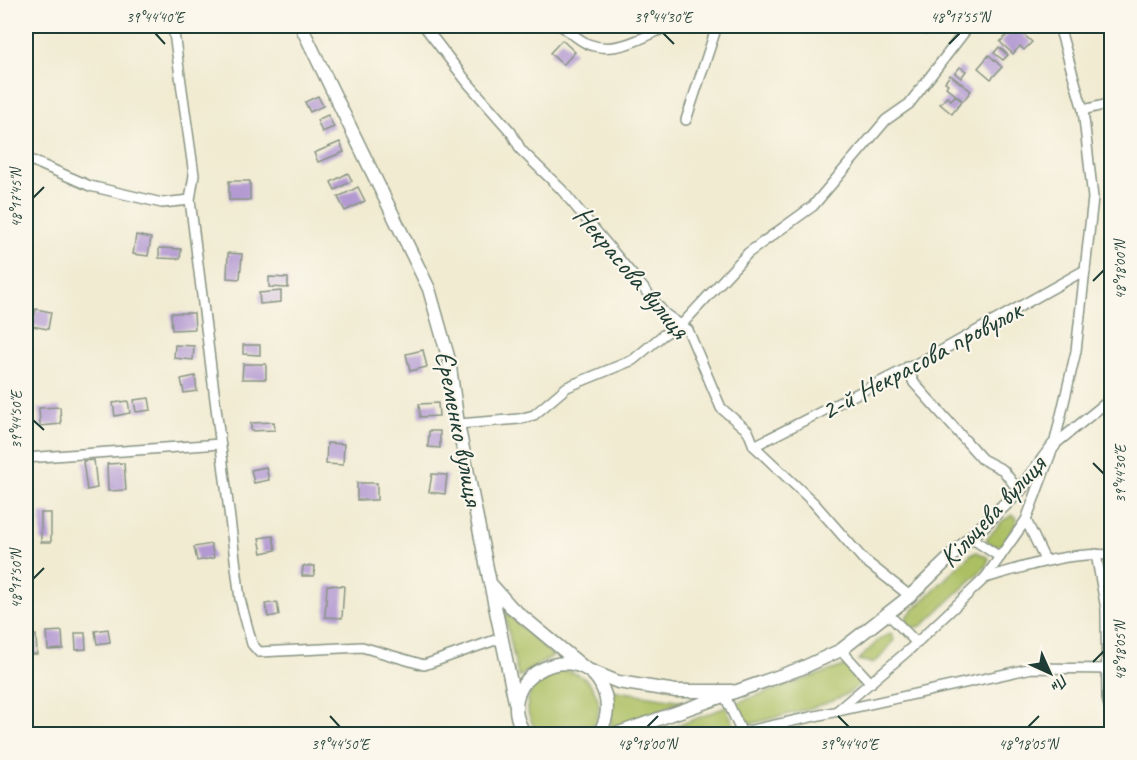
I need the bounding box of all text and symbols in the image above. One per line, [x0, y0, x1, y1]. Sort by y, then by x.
text: 39°44'40"E [126, 8, 186, 27]
text: 39°44'30"E [634, 8, 694, 27]
text: 48°17'55"N [930, 8, 993, 27]
text: 48°17'45"N [7, 165, 26, 228]
street label: Некрасова вулиця [566, 198, 698, 346]
text: 48°18'00"N [1111, 237, 1130, 300]
street label: 2-й Некрасова провулок [814, 291, 1029, 428]
street label: Єременко вулиця [428, 348, 493, 511]
text: 39°44'50"E [7, 389, 26, 449]
text: 39°44'30"E [1111, 443, 1130, 503]
street label: Кільцева вулиця [931, 446, 1054, 575]
text: 48°17'50"N [7, 546, 26, 609]
text: 48°18'05"N [1111, 618, 1130, 681]
north arrow [1020, 643, 1080, 703]
text: Пн [1046, 670, 1073, 697]
text: 39°44'50"E [311, 735, 371, 754]
text: 48°18'00"N [617, 735, 680, 754]
text: 39°44'40"E [820, 735, 880, 754]
text: 48°18'05"N [998, 735, 1061, 754]

